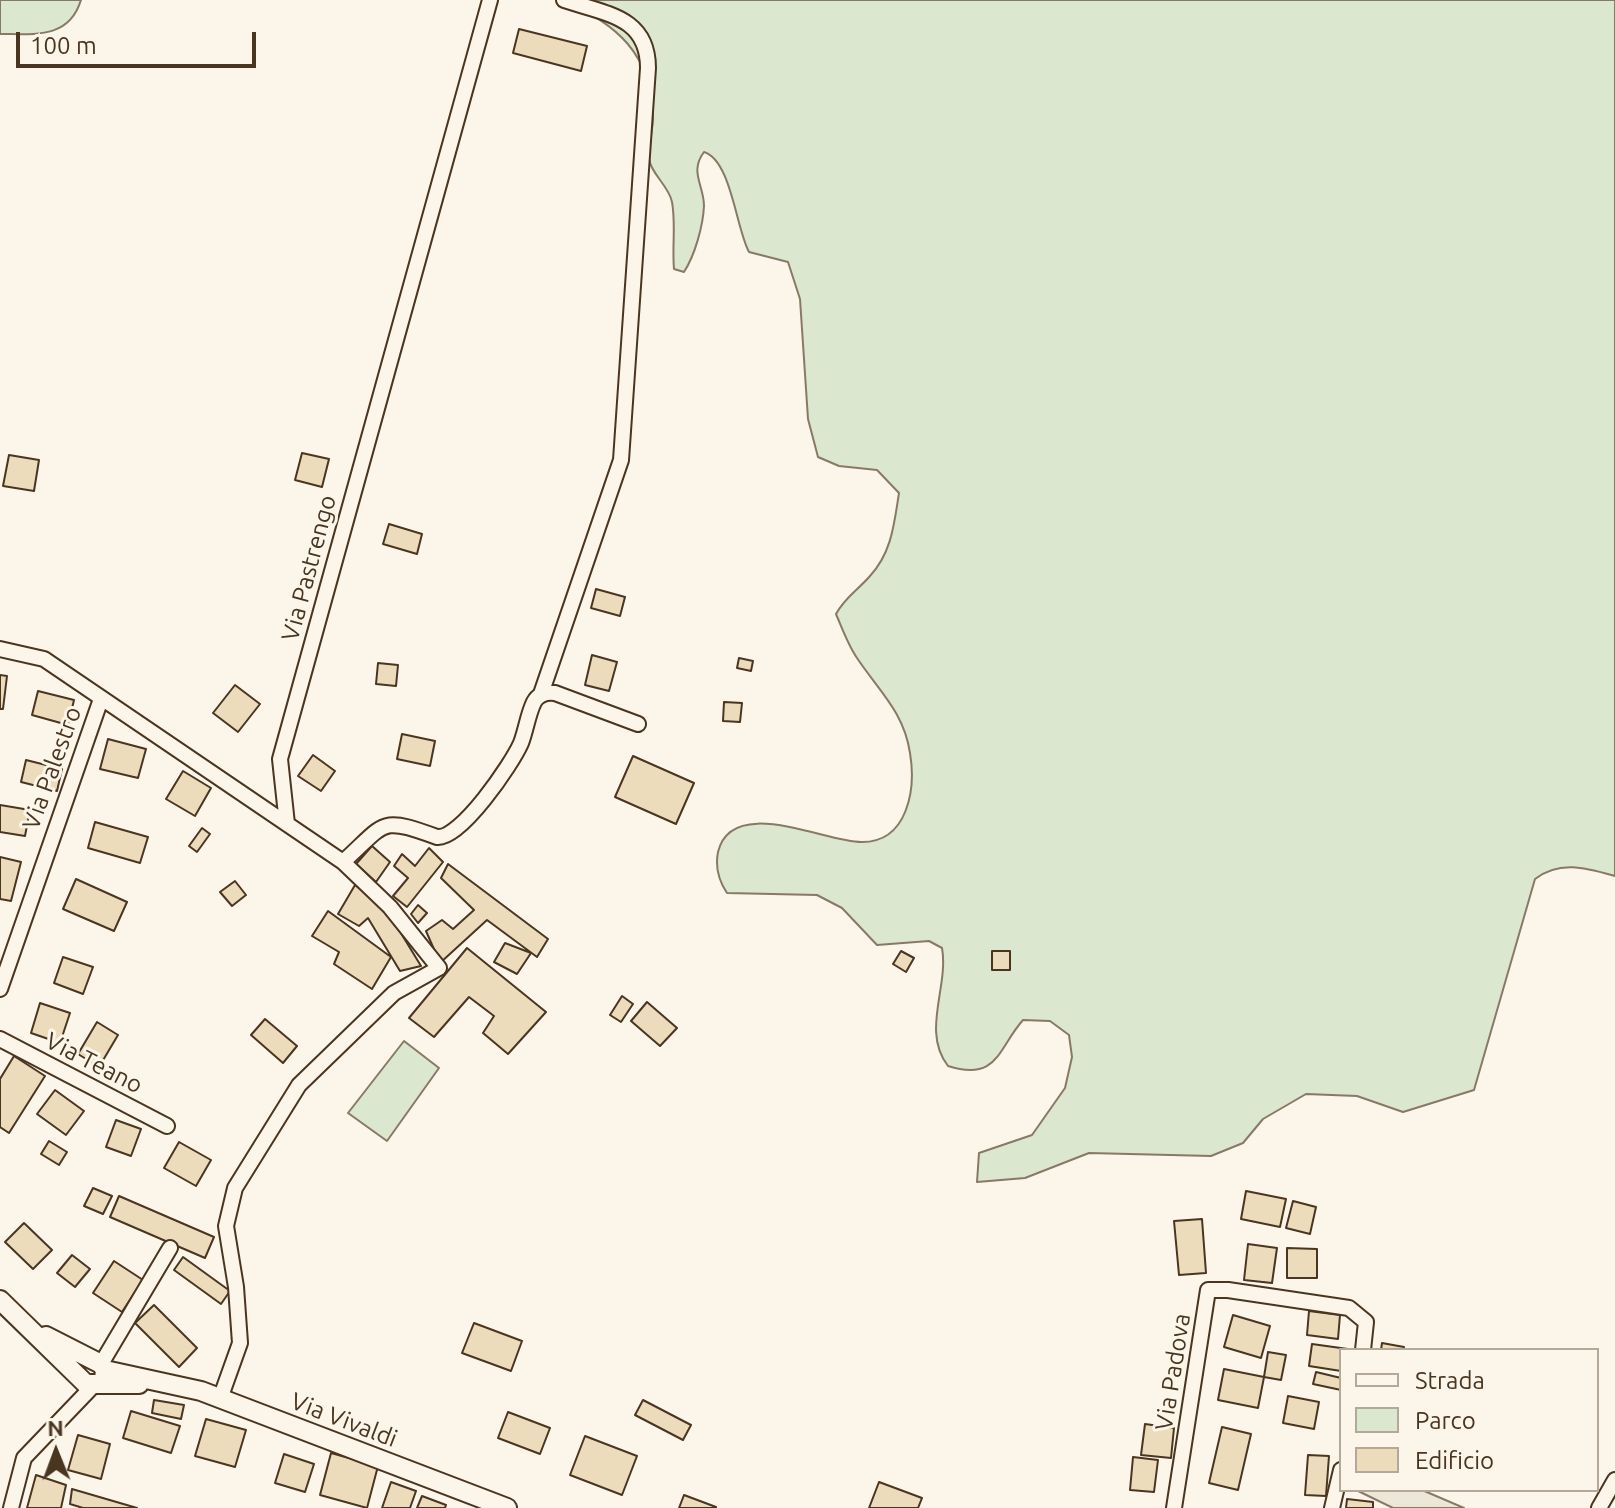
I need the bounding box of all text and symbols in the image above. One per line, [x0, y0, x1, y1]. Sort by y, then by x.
scale bar [20, 16, 260, 66]
text: 100 m [30, 32, 97, 59]
street label: Via Pastrengo [276, 492, 342, 644]
street label: Via Palestro [16, 703, 88, 833]
street label: Via Teano [41, 1026, 147, 1100]
street label: Via Padova [1150, 1311, 1196, 1433]
legend [1339, 1348, 1599, 1492]
text: Strada [1415, 1367, 1485, 1394]
street label: Via Vivaldi [287, 1387, 401, 1453]
text: Parco [1415, 1407, 1476, 1434]
north arrow [16, 1412, 96, 1492]
text: N [47, 1415, 64, 1440]
text: Edificio [1415, 1447, 1494, 1474]

